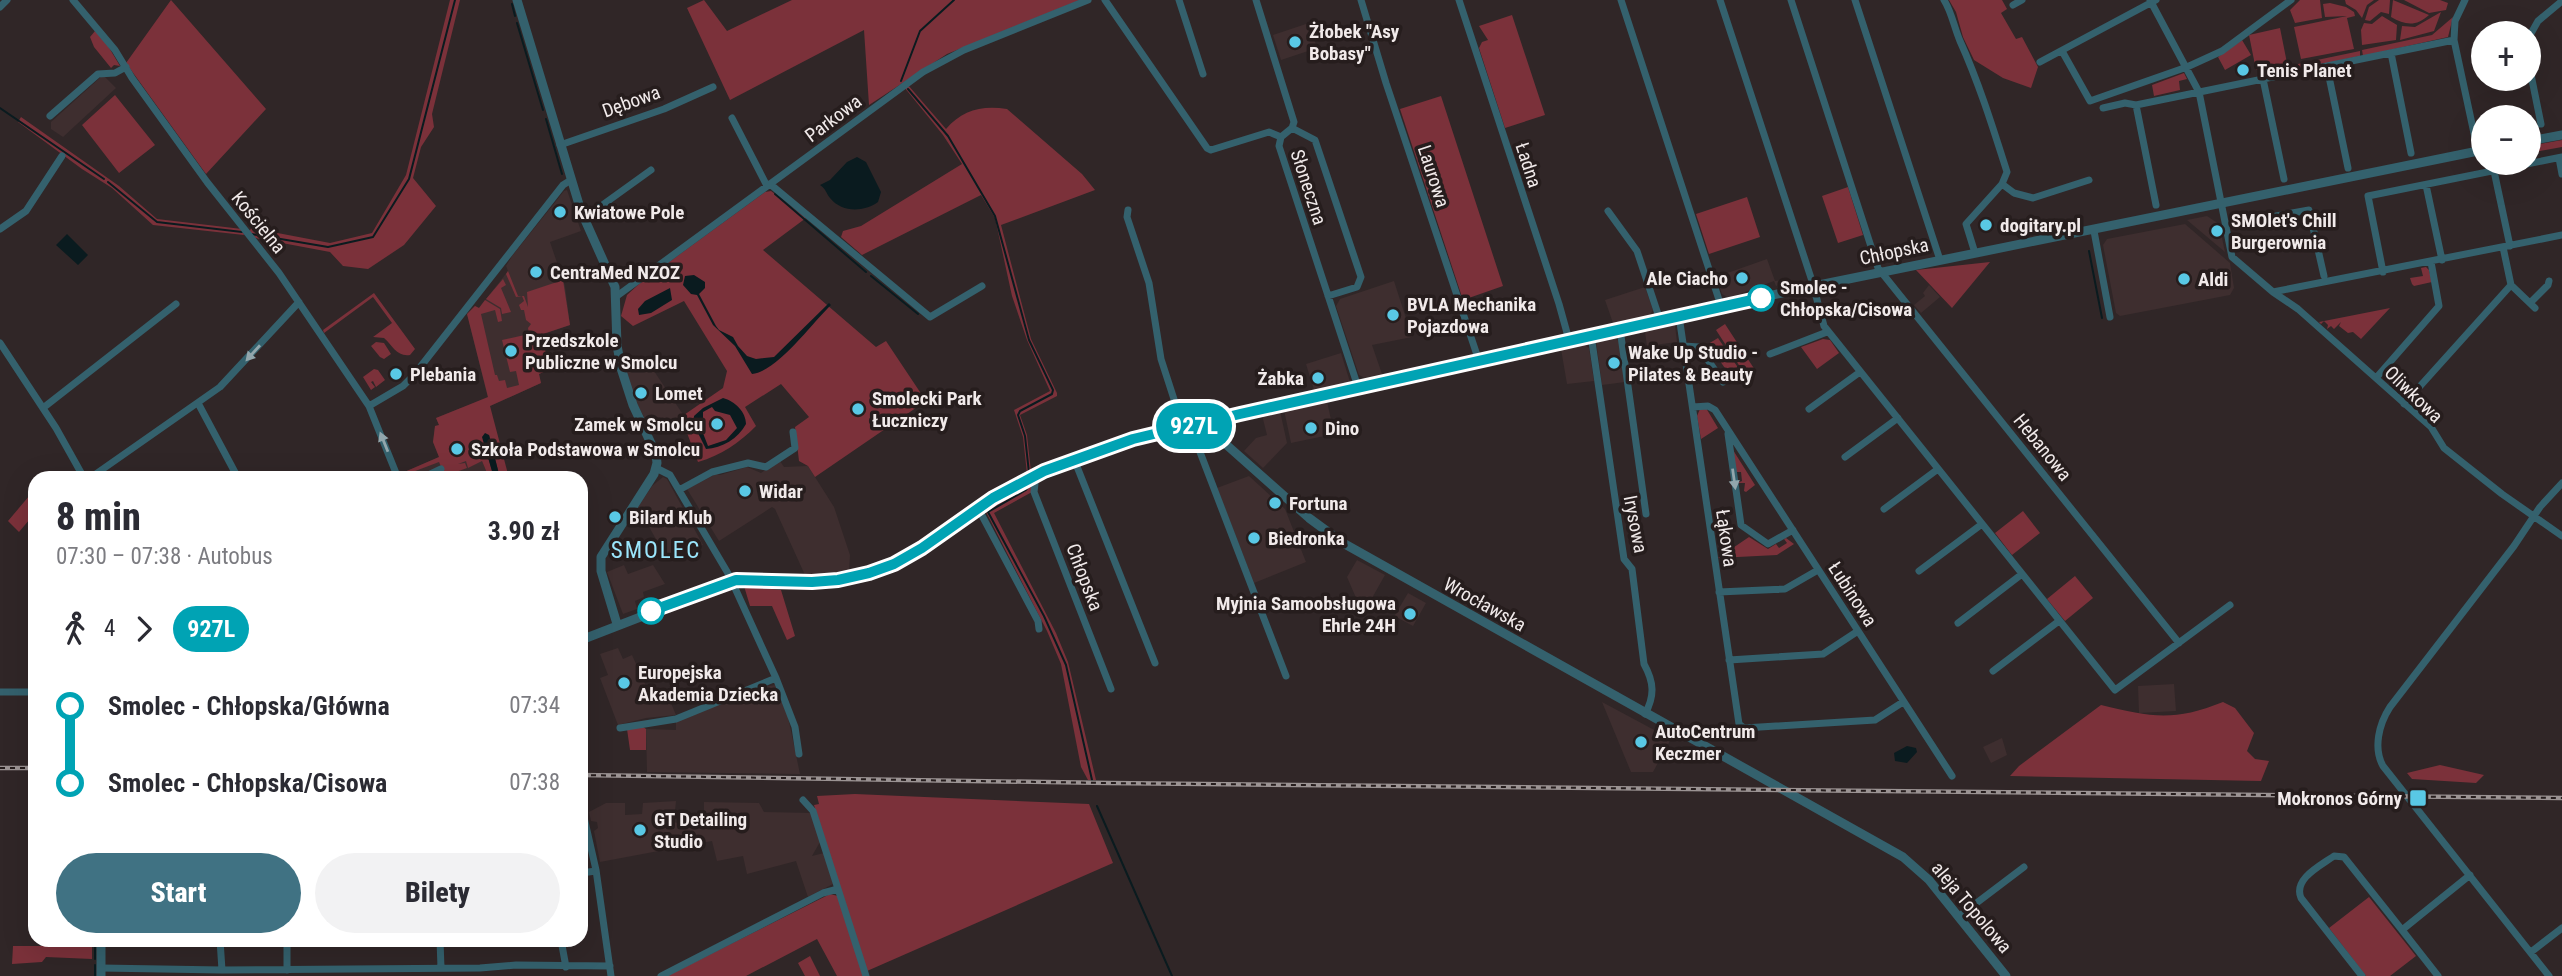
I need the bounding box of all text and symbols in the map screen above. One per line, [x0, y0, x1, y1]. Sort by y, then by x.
place label: Żłobek "Asy Bobasy" [1309, 20, 1400, 65]
map controls [2471, 21, 2541, 175]
button: + [2471, 21, 2541, 91]
marker: Żłobek "Asy Bobasy" [1287, 34, 1303, 50]
place label: Tenis Planet [2257, 59, 2352, 82]
marker: Tenis Planet [2235, 62, 2251, 78]
street label: Dębowa [599, 80, 663, 123]
street label: Parkowa [800, 90, 866, 147]
button: − [2471, 105, 2541, 175]
street label: Ładna [1510, 140, 1547, 191]
street label: Laurowa [1413, 142, 1454, 210]
street label: Słoneczna [1286, 147, 1331, 228]
street label: Kościelna [227, 187, 291, 258]
place label: Kwiatowe Pole [574, 201, 684, 224]
marker: Kwiatowe Pole [552, 204, 568, 220]
place label: SMOlet's Chill Burgerownia [2231, 209, 2337, 254]
place label: dogitary.pl [2000, 214, 2081, 237]
marker: dogitary.pl [1978, 217, 1994, 233]
marker: SMOlet's Chill Burgerownia [2209, 223, 2225, 239]
street label: Chłopska [1858, 233, 1931, 270]
place label: CentraMed NZOZ [550, 261, 680, 284]
marker: CentraMed NZOZ [528, 264, 544, 280]
place label: Ale Ciacho [1646, 267, 1728, 290]
place label: Aldi [2198, 268, 2228, 291]
marker: Ale Ciacho [1734, 270, 1750, 286]
marker: Aldi [2176, 271, 2192, 287]
place label: Smolec - Chłopska/Cisowa [1780, 276, 1912, 321]
marker: Smolec - Chłopska/Cisowa [1748, 285, 1774, 311]
place label: BVLA Mechanika Pojazdowa [1407, 293, 1536, 338]
marker: BVLA Mechanika Pojazdowa [1385, 307, 1401, 323]
place label: Przedszkole Publiczne w Smolcu [525, 329, 677, 374]
place label: Wake Up Studio - Pilates & Beauty [1628, 341, 1758, 386]
marker: Przedszkole Publiczne w Smolcu [503, 343, 519, 359]
one-way arrow [245, 344, 261, 362]
marker: Wake Up Studio - Pilates & Beauty [1606, 355, 1622, 371]
street label: Oliwkowa [2380, 361, 2448, 428]
place label: Plebania [410, 363, 476, 386]
marker: Plebania [388, 366, 404, 382]
place label: Żabka [1258, 367, 1304, 390]
marker: Żabka [1310, 370, 1326, 386]
place label: Lomet [655, 382, 703, 405]
marker: Lomet [633, 385, 649, 401]
place label: Smolecki Park Łuczniczy [872, 387, 983, 432]
marker: Smolecki Park Łuczniczy [850, 401, 866, 417]
line badge: 927L [1145, 403, 1243, 449]
street label: Hebanowa [2009, 409, 2077, 485]
text: 927L [1170, 412, 1218, 440]
place label: Zamek w Smolcu [574, 413, 703, 436]
marker: Zamek w Smolcu [709, 416, 725, 432]
place label: Dino [1325, 417, 1359, 440]
marker: Dino [1303, 420, 1319, 436]
one-way arrow [378, 431, 389, 452]
place label: Szkoła Podstawowa w Smolcu [471, 438, 700, 461]
marker: Szkoła Podstawowa w Smolcu [449, 441, 465, 457]
one-way arrow [1729, 468, 1740, 490]
place label: Widar [759, 480, 803, 503]
marker: Widar [737, 483, 753, 499]
place label: Fortuna [1289, 492, 1348, 515]
street label: Irysowa [1619, 493, 1652, 555]
text: 8 min [56, 495, 141, 539]
marker: Fortuna [1267, 495, 1283, 511]
place label: Bilard Klub [629, 506, 712, 529]
street label: Łąkowa [1711, 508, 1742, 568]
marker: Bilard Klub [607, 509, 623, 525]
text: 3.90 zł [488, 516, 560, 546]
place label: Biedronka [1268, 527, 1345, 550]
marker: Biedronka [1246, 530, 1262, 546]
district label: SMOLEC [611, 537, 701, 564]
street label: Chłopska [1061, 540, 1108, 614]
text: 07:30 – 07:38 · Autobus [56, 543, 273, 570]
street label: Łubinowa [1823, 558, 1882, 631]
street label: Wrocławska [1440, 572, 1530, 636]
place label: Myjnia Samoobsługowa Ehrle 24H [1216, 592, 1396, 637]
unlabelled marker [638, 598, 664, 624]
marker: Myjnia Samoobsługowa Ehrle 24H [1402, 606, 1418, 622]
icon: walk [56, 610, 94, 648]
icon: forward [125, 610, 163, 648]
text: 4 [104, 615, 115, 642]
text: 927L [187, 615, 235, 643]
place label: Europejska Akademia Dziecka [638, 661, 778, 706]
marker: Europejska Akademia Dziecka [616, 675, 632, 691]
text: Smolec - Chłopska/Główna [108, 691, 390, 721]
text: 07:34 [509, 692, 560, 719]
place label: AutoCentrum Keczmer [1655, 720, 1755, 765]
marker: AutoCentrum Keczmer [1633, 734, 1649, 750]
text: Smolec - Chłopska/Cisowa [108, 768, 387, 798]
text: 07:38 [509, 769, 560, 796]
place label: Mokronos Górny [2277, 787, 2403, 810]
marker: Mokronos Górny [2408, 788, 2428, 808]
place label: GT Detailing Studio [654, 808, 747, 853]
marker: GT Detailing Studio [632, 822, 648, 838]
button: Start [56, 853, 301, 933]
button: Bilety [315, 853, 560, 933]
street label: aleja Topolowa [1927, 857, 2017, 958]

